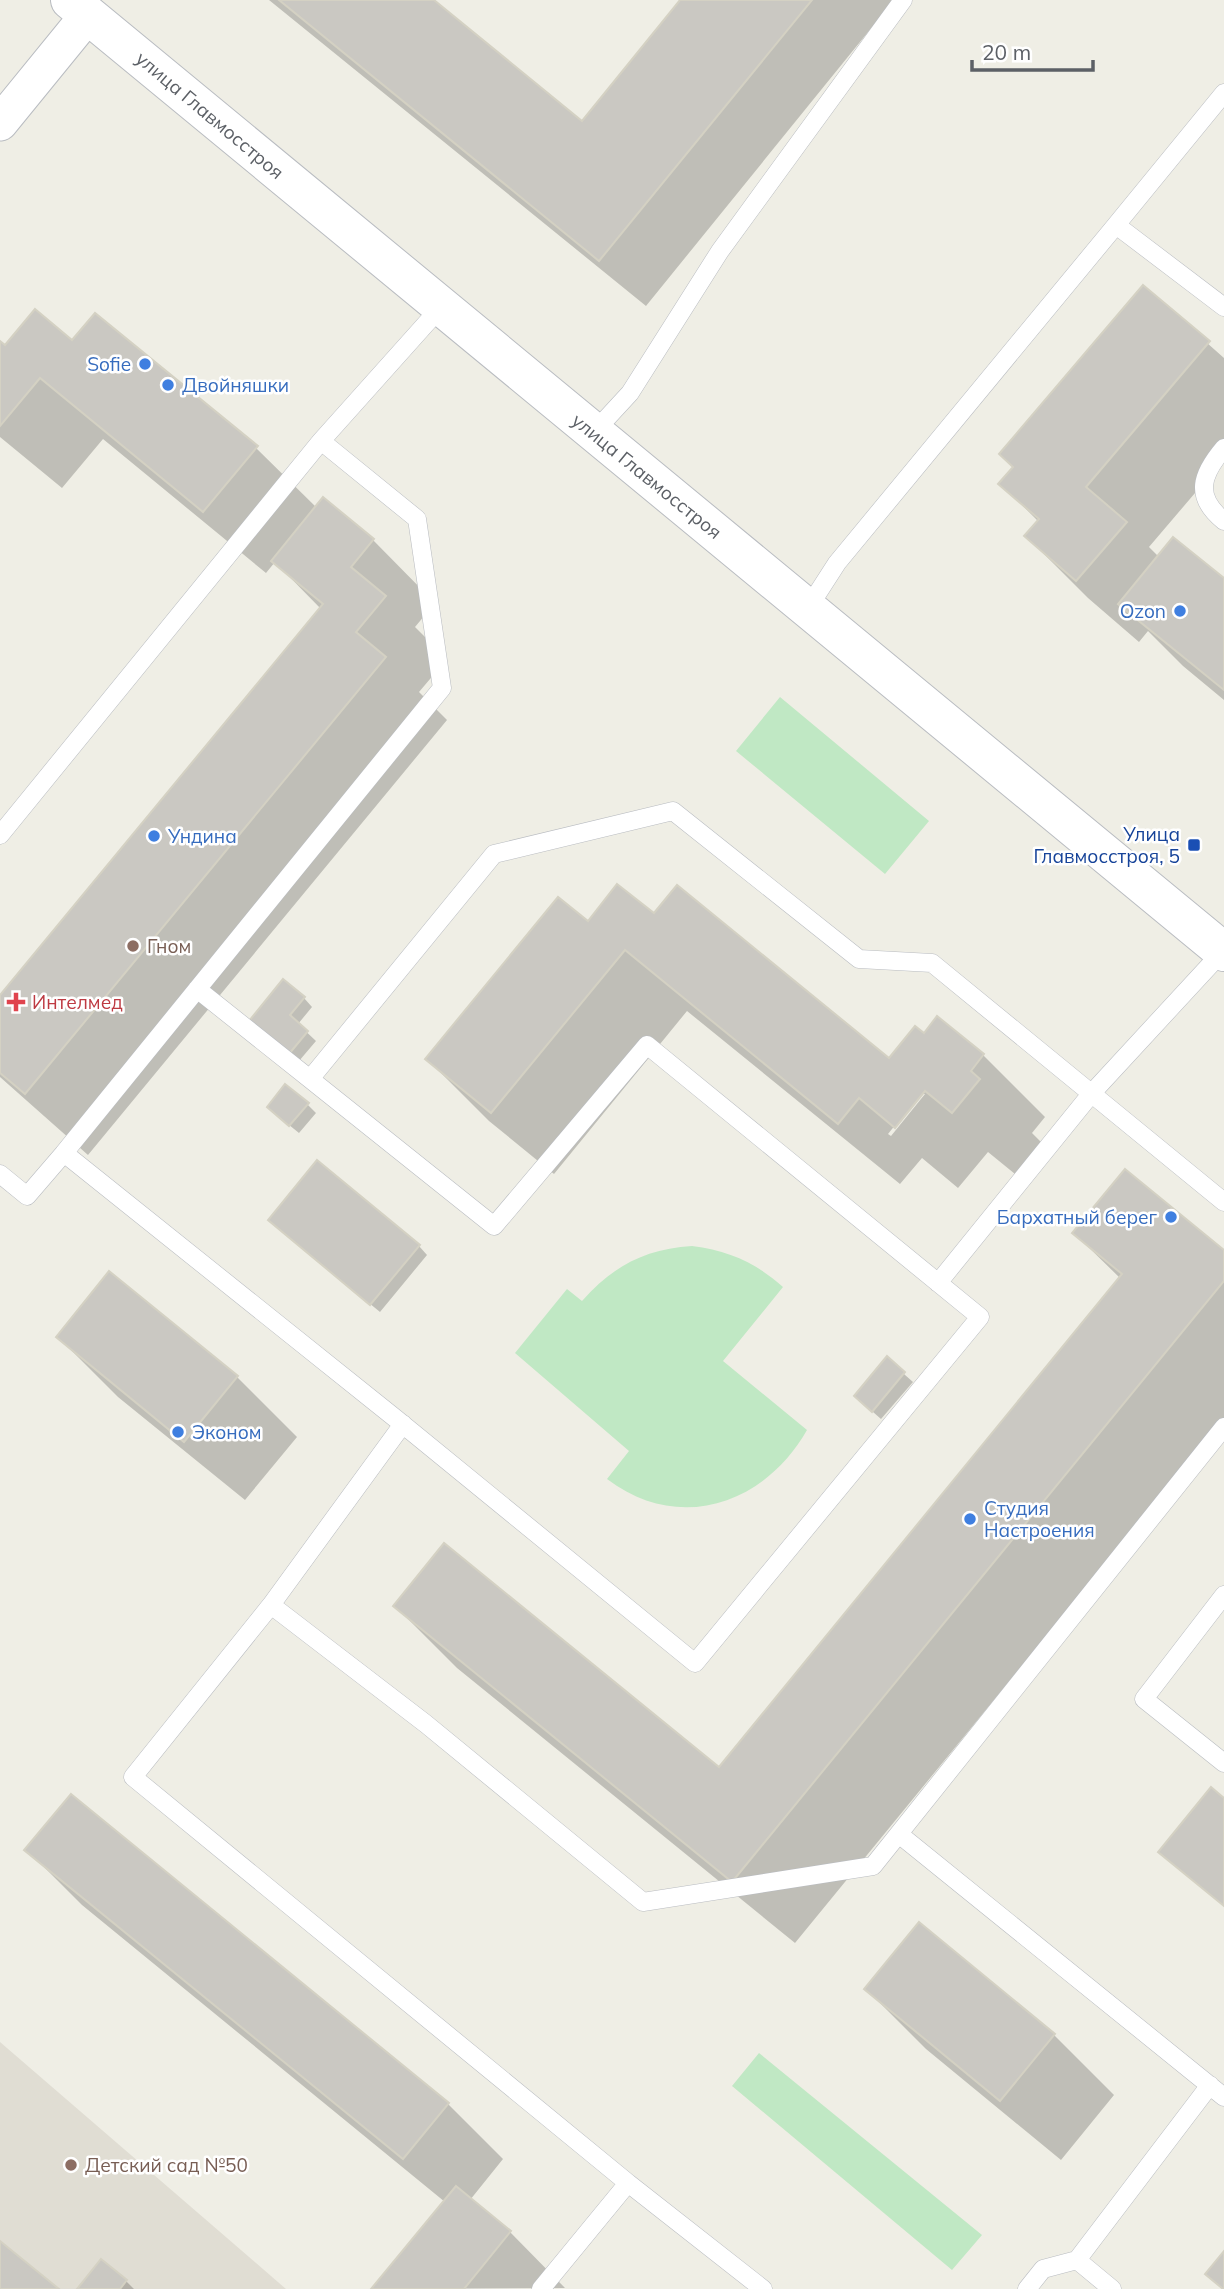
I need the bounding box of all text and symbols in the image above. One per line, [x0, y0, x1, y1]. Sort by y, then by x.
scale bar [972, 28, 1093, 72]
text: 20 m [982, 39, 1031, 65]
street label: улица Главмосстроя [131, 46, 289, 184]
place label: Sofie [87, 352, 131, 376]
marker: Sofie [137, 356, 153, 372]
place label: Двойняшки [182, 373, 289, 397]
marker: Двойняшки [160, 377, 176, 393]
street label: улица Главмосстроя [567, 408, 727, 544]
place label: Ozon [1120, 599, 1166, 623]
marker: Ozon [1172, 603, 1188, 619]
place label: Улица Главмосстроя, 5 [1033, 822, 1180, 868]
place label: Ундина [167, 824, 237, 848]
marker: Ундина [146, 828, 162, 844]
marker: Улица Главмосстроя, 5 [1186, 837, 1202, 853]
place label: Гном [147, 934, 191, 958]
marker: Гном [125, 938, 141, 954]
place label: Интелмед [32, 990, 123, 1014]
marker: Интелмед [6, 992, 26, 1012]
place label: Бархатный берег [997, 1205, 1158, 1229]
marker: Бархатный берег [1163, 1209, 1179, 1225]
place label: Эконом [192, 1420, 262, 1444]
marker: Эконом [170, 1424, 186, 1440]
place label: Студия Настроения [984, 1496, 1095, 1542]
marker: Студия Настроения [962, 1511, 978, 1527]
place label: Детский сад №50 [85, 2153, 248, 2177]
marker: Детский сад №50 [63, 2157, 79, 2173]

